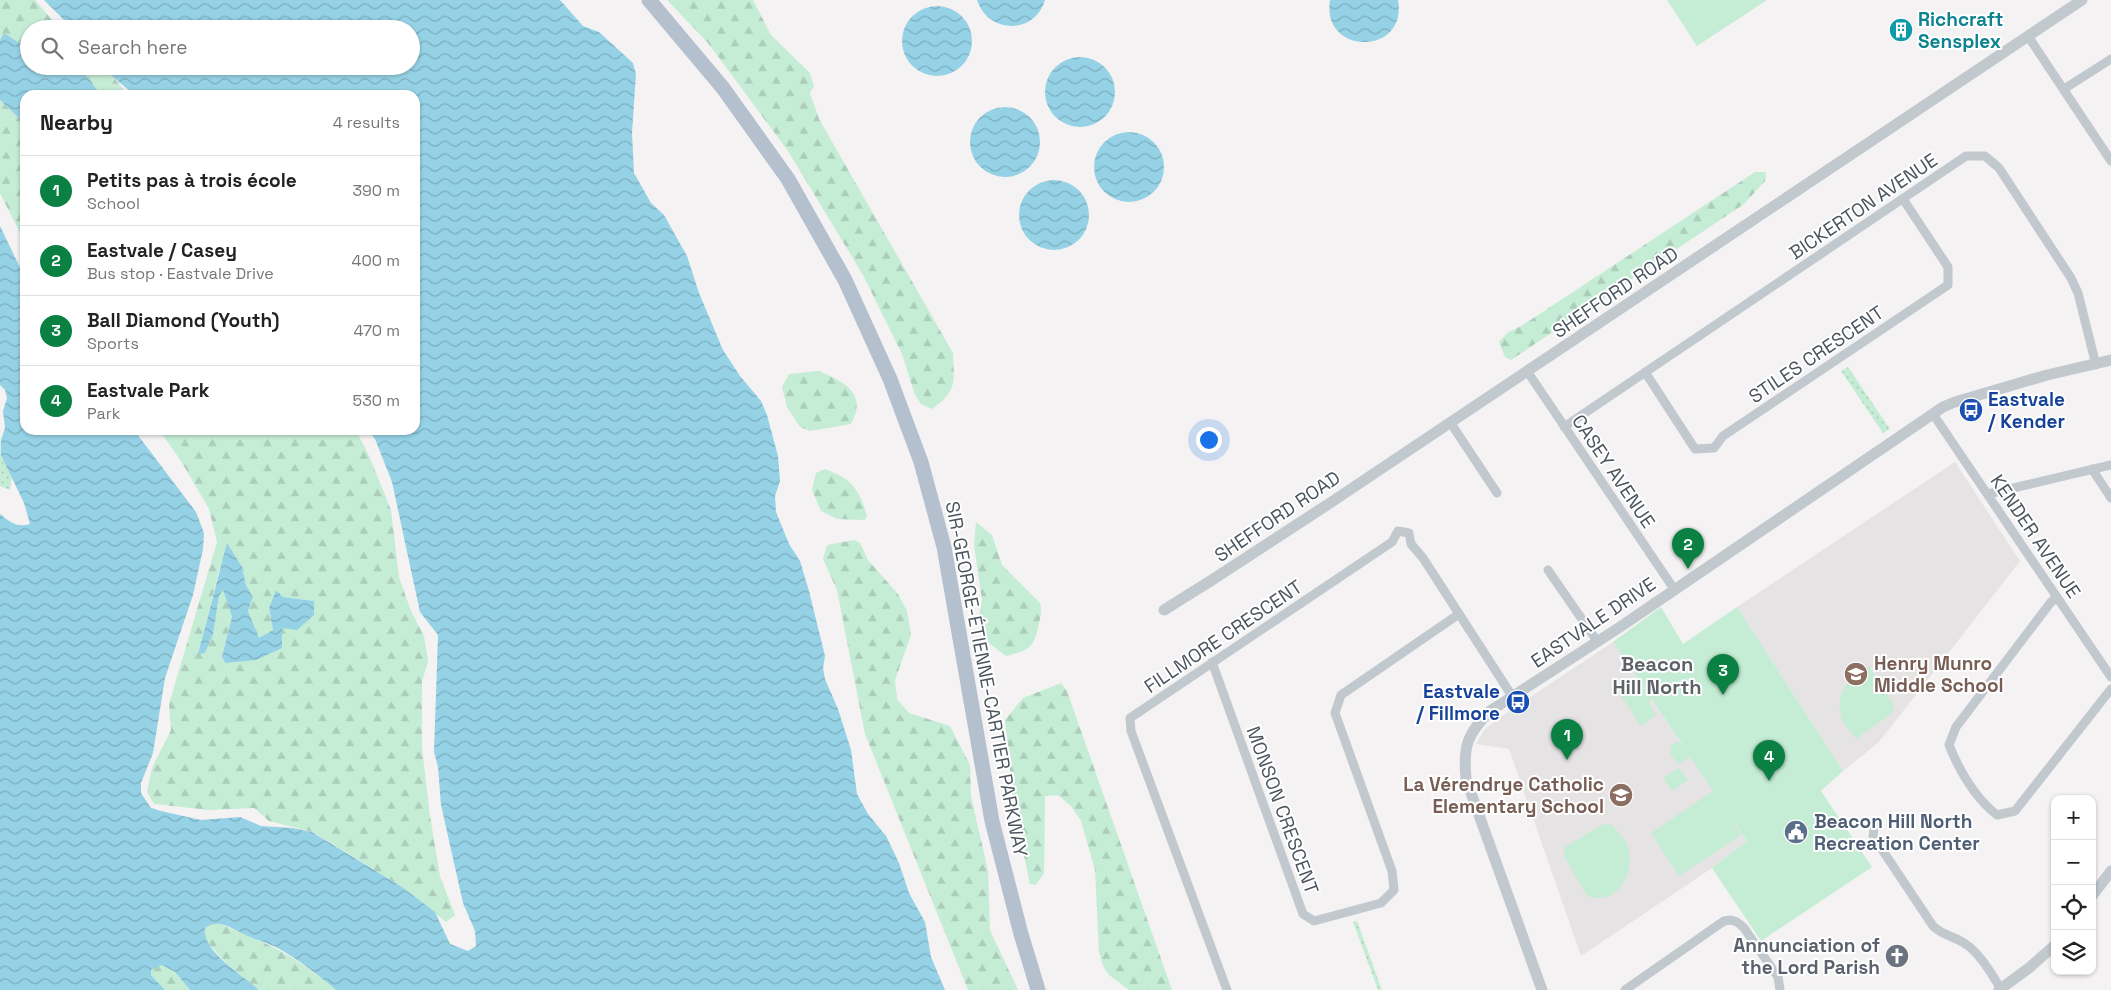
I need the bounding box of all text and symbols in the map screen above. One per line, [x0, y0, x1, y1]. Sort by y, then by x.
place label: Richcraft Sensplex [1918, 7, 2003, 54]
building icon: Richcraft Sensplex [1888, 17, 1914, 43]
search box [20, 20, 420, 75]
icon: search [38, 34, 66, 62]
text: Search here [78, 35, 188, 60]
text: Nearby [40, 109, 113, 136]
text: 4 results [333, 112, 400, 133]
street label: BICKERTON AVENUE [1784, 148, 1942, 265]
text: Petits pas à trois école [87, 168, 297, 193]
text: 1 [52, 180, 60, 201]
text: 390 m [352, 180, 400, 201]
text: School [87, 193, 140, 214]
text: Eastvale / Casey [87, 238, 237, 263]
street label: SHEFFORD ROAD [1548, 241, 1683, 344]
text: 2 [51, 250, 61, 271]
text: 400 m [352, 250, 400, 271]
text: Bus stop · Eastvale Drive [87, 263, 274, 284]
street label: STILES CRESCENT [1744, 300, 1889, 409]
text: Ball Diamond (Youth) [87, 308, 279, 333]
text: 3 [51, 320, 61, 341]
text: 470 m [353, 320, 400, 341]
text: Sports [87, 333, 139, 354]
text: Eastvale Park [87, 378, 209, 403]
place label: Eastvale / Kender [1987, 387, 2065, 434]
text: 4 [51, 390, 61, 411]
text: 530 m [353, 390, 400, 411]
bus stop icon: Eastvale / Kender [1958, 397, 1984, 423]
text: Park [87, 403, 120, 424]
street label: CASEY AVENUE [1566, 410, 1661, 533]
your location [1196, 427, 1222, 453]
street label: SHEFFORD ROAD [1210, 465, 1345, 568]
street label: KENDER AVENUE [1985, 470, 2086, 603]
street label: SIR-GEORGE-ÉTIENNE-CARTIER PARKWAY [940, 499, 1033, 859]
pin: 2 [1672, 528, 1704, 569]
street label: EASTVALE DRIVE [1526, 571, 1660, 673]
street label: FILLMORE CRESCENT [1139, 574, 1307, 699]
district label: Beacon Hill North [1612, 651, 1702, 700]
place label: Henry Munro Middle School [1874, 651, 2004, 698]
pin: 3 [1707, 654, 1739, 695]
school or university icon: Henry Munro Middle School [1843, 661, 1869, 687]
place label: Eastvale / Fillmore [1415, 679, 1500, 726]
bus stop icon: Eastvale / Fillmore [1505, 689, 1531, 715]
pin: 1 [1551, 719, 1583, 760]
street label: MONSON CRESCENT [1241, 723, 1325, 898]
pin: 4 [1753, 740, 1785, 781]
place label: La Vérendrye Catholic Elementary School [1403, 772, 1604, 819]
school or university icon: La Vérendrye Catholic Elementary School [1608, 782, 1634, 808]
map controls [2051, 795, 2096, 975]
button: + [2051, 795, 2096, 840]
place label: Beacon Hill North Recreation Center [1814, 809, 1980, 856]
public building icon: Beacon Hill North Recreation Center [1783, 819, 1809, 845]
button: − [2051, 840, 2096, 885]
button: locate [2051, 885, 2096, 930]
button: layers [2051, 930, 2096, 975]
place label: Annunciation of the Lord Parish [1733, 933, 1880, 980]
church icon: Annunciation of the Lord Parish [1884, 943, 1910, 969]

